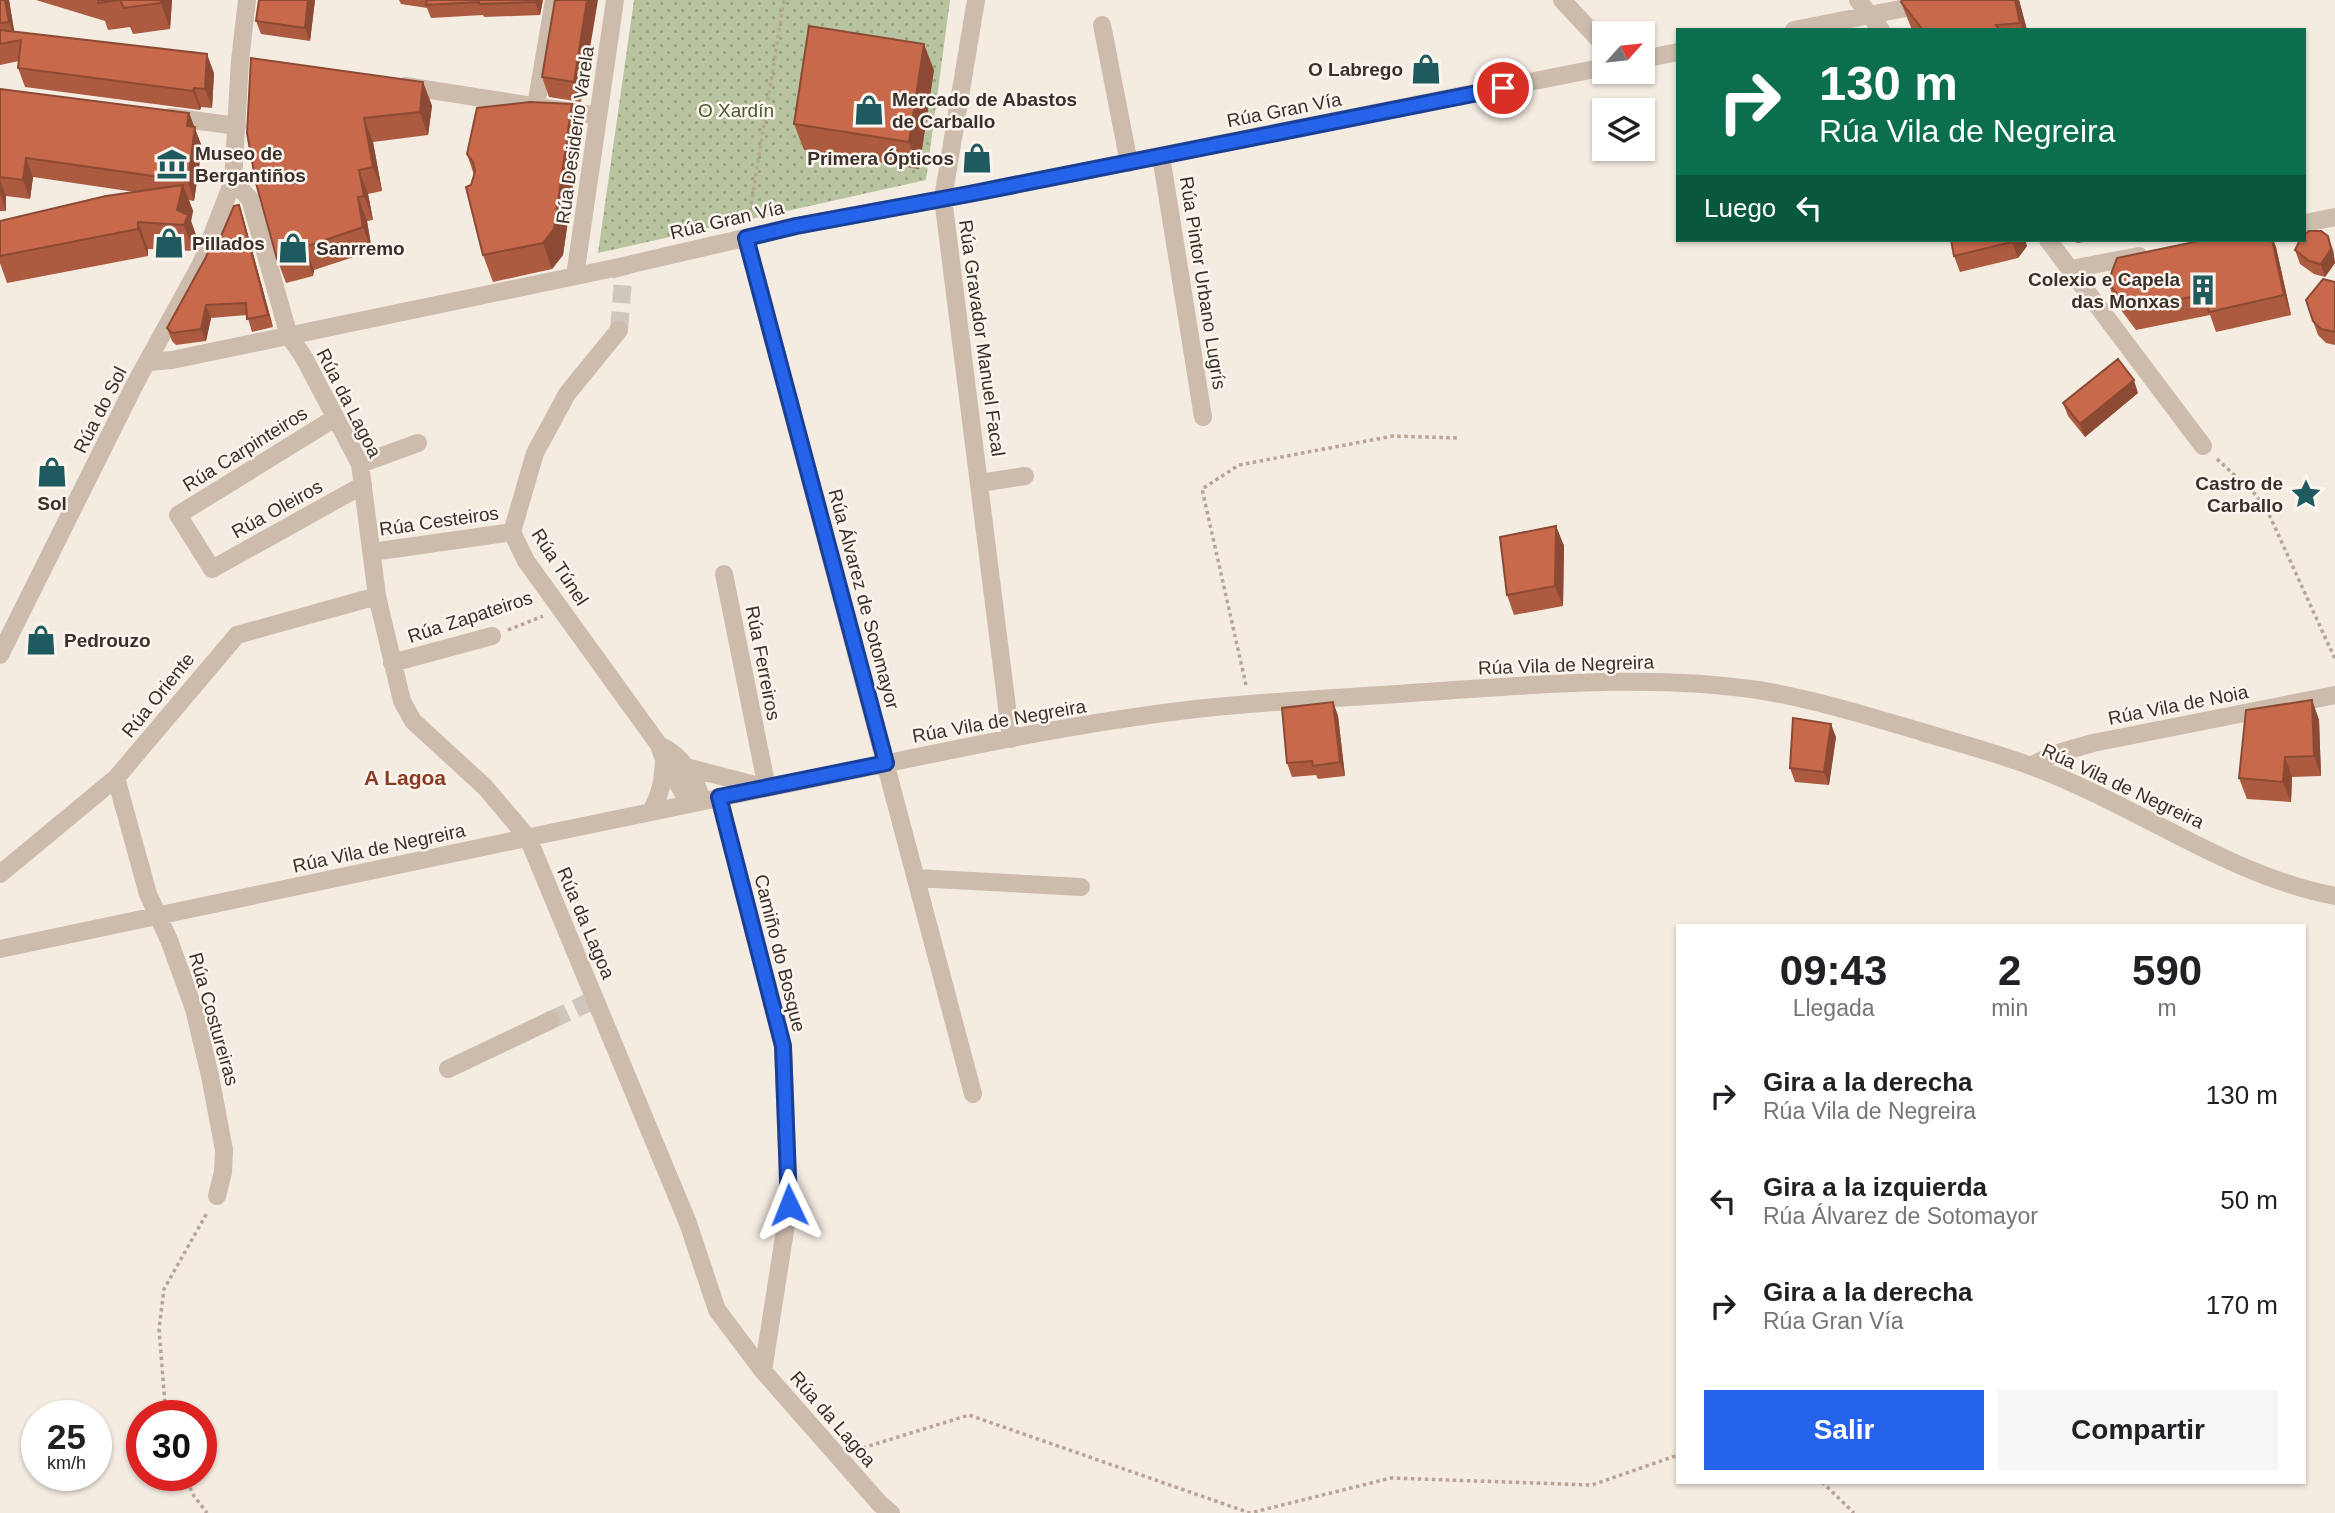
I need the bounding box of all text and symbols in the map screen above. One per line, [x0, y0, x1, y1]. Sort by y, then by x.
north arrow [1592, 21, 1656, 84]
map controls [1592, 21, 1655, 161]
street label: Rúa Desiderio Varela [552, 44, 598, 225]
shop icon: O Labrego [1409, 52, 1443, 86]
icon: right [1704, 56, 1795, 147]
text: 130 m [1819, 56, 1958, 110]
pin [1473, 58, 1533, 118]
place label: O Labrego [1308, 59, 1403, 80]
icon: arrive [1484, 69, 1522, 107]
place label: Mercado de Abastos de Carballo [892, 89, 1077, 132]
street label: Rúa Gran Vía [1225, 89, 1343, 131]
shop icon: Mercado de Abastos de Carballo [852, 93, 886, 127]
button: layers [1592, 98, 1655, 161]
park label: O Xardín [698, 100, 774, 121]
text: Rúa Vila de Negreira [1819, 113, 2115, 149]
shop icon: Primera Ópticos [960, 141, 994, 175]
place label: Museo de Bergantiños [195, 143, 306, 186]
museum icon: Museo de Bergantiños [155, 147, 189, 181]
place label: Primera Ópticos [807, 148, 954, 169]
street label: Rúa Pintor Urbano Lugrís [1176, 175, 1230, 391]
icon: left [1790, 189, 1828, 227]
text: Luego [1704, 193, 1776, 223]
street label: Rúa Gran Vía [668, 197, 786, 243]
street label: Rúa Gravador Manuel Facal [955, 218, 1009, 458]
shop icon: Pillados [152, 226, 186, 260]
shop icon: Sanrremo [276, 231, 310, 265]
place label: Pillados [192, 233, 265, 254]
place label: Sanrremo [316, 238, 405, 259]
place label: Colexio e Capela das Monxas [2028, 269, 2180, 312]
building icon: Colexio e Capela das Monxas [2186, 273, 2220, 307]
street label: Rúa da Lagoa [313, 345, 386, 461]
street label: Rúa do Sol [69, 363, 131, 457]
street label: Rúa Carpinteiros [179, 402, 311, 496]
shop icon: Sol [35, 455, 69, 489]
place label: Castro de Carballo [2195, 473, 2283, 516]
street label: Rúa Oleiros [228, 475, 326, 543]
place icon: Castro de Carballo [2289, 477, 2323, 511]
street label: Rúa Álvarez de Sotomayor [824, 487, 904, 712]
place label: Sol [37, 493, 67, 514]
street label: Rúa Cesteiros [378, 502, 500, 540]
street label: Rúa Túnel [527, 525, 593, 609]
street label: Rúa Zapateiros [405, 587, 535, 647]
street label: Rúa Ferreiros [742, 604, 784, 722]
shop icon: Pedrouzo [24, 623, 58, 657]
place label: Pedrouzo [64, 630, 151, 651]
street label: Rúa Oriente [118, 649, 198, 741]
street label: Rúa Vila de Negreira [1478, 651, 1655, 679]
street label: Rúa Vila de Noia [2106, 681, 2250, 729]
street label: Rúa Vila de Negreira [910, 695, 1088, 747]
street label: Rúa Vila de Negreira [2039, 739, 2208, 833]
district label: A Lagoa [364, 766, 446, 789]
street label: Rúa Vila de Negreira [291, 819, 468, 877]
street label: Rúa da Lagoa [553, 864, 619, 982]
street label: Camiño do Bosque [750, 872, 810, 1034]
text: 09:43 [1780, 947, 1887, 994]
text: 2 [1998, 947, 2021, 994]
text: 590 [2132, 947, 2202, 994]
street label: Rúa Costureiras [185, 950, 243, 1088]
text: Llegada [1793, 995, 1875, 1021]
text: min [1991, 995, 2028, 1021]
text: m [2158, 995, 2177, 1021]
text: Gira a la derecha [1763, 1067, 1973, 1097]
icon: right [1704, 1077, 1742, 1115]
text: 130 m [2206, 1080, 2278, 1110]
text: Rúa Vila de Negreira [1763, 1098, 1976, 1124]
position arrow [752, 1168, 826, 1242]
text: Gira a la izquierda [1763, 1172, 1987, 1202]
icon: left [1704, 1182, 1742, 1220]
text: 50 m [2220, 1185, 2278, 1215]
text: Rúa Álvarez de Sotomayor [1763, 1203, 2038, 1229]
text: Gira a la derecha [1763, 1277, 1973, 1307]
icon: right [1704, 1287, 1742, 1325]
text: 170 m [2206, 1290, 2278, 1320]
text: Rúa Gran Vía [1763, 1308, 1904, 1334]
street label: Rúa da Lagoa [786, 1367, 880, 1471]
button: Salir [1704, 1390, 1984, 1470]
button: Compartir [1998, 1390, 2278, 1470]
speed limit sign: 30 [126, 1400, 217, 1491]
text: 25 [47, 1417, 86, 1456]
text: km/h [47, 1453, 86, 1473]

